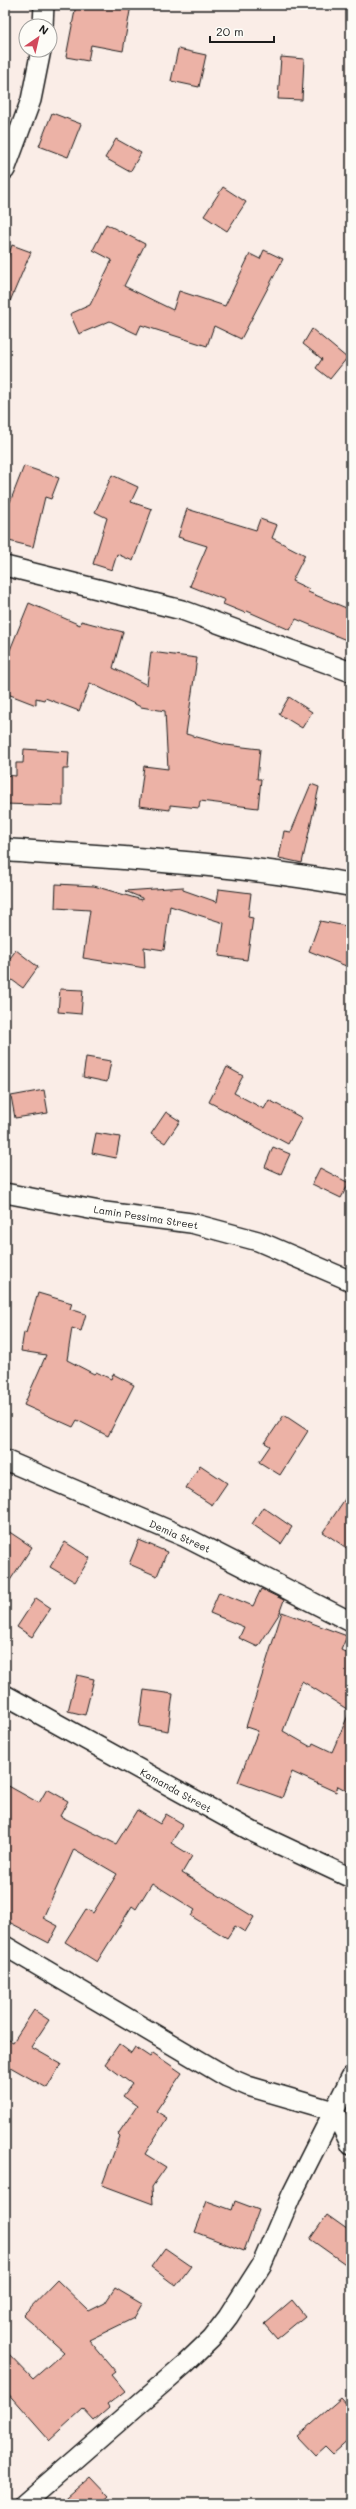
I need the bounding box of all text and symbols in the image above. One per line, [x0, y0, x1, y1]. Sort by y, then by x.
north arrow [18, 18, 58, 58]
scale bar [210, 18, 274, 44]
text: N [36, 21, 52, 38]
text: 20 m [216, 23, 244, 39]
street label: Lamin Pessima Street [93, 1202, 199, 1232]
street label: Demia Street [147, 1516, 213, 1556]
street label: Kamanda Street [138, 1765, 214, 1815]

